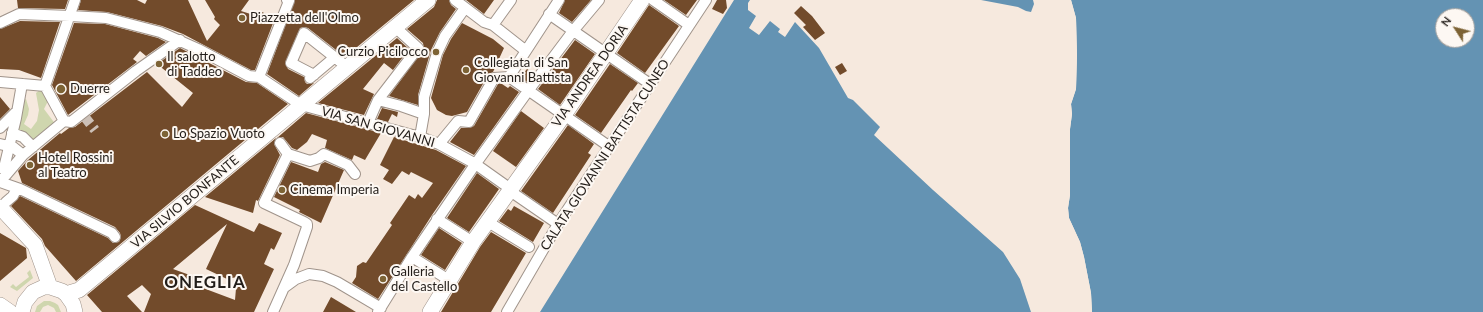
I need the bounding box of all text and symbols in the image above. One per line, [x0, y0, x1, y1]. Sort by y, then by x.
north arrow [1435, 8, 1475, 48]
place label: Piazzetta dell'Olmo [250, 10, 359, 26]
marker: Piazzetta dell'Olmo [237, 13, 247, 23]
text: N [1438, 14, 1453, 28]
street label: VIA ANDREA DORIA [549, 22, 631, 130]
place label: Curzio Picilocco [338, 44, 428, 60]
marker: Curzio Picilocco [431, 47, 441, 57]
place label: Il salotto di Taddeo [167, 49, 222, 80]
place label: Collegiata di San Giovanni Battista [474, 55, 571, 86]
street label: CALATA GIOVANNI BATTISTA CUNEO [537, 56, 673, 254]
marker: Il salotto di Taddeo [154, 59, 164, 69]
marker: Collegiata di San Giovanni Battista [461, 65, 471, 75]
place label: Duerre [70, 81, 110, 97]
marker: Duerre [55, 83, 67, 95]
street label: VIA SAN GIOVANNI [320, 103, 436, 151]
place label: Lo Spazio Vuoto [173, 126, 265, 142]
marker: Lo Spazio Vuoto [160, 129, 170, 139]
place label: Hotel Rossini al Teatro [38, 150, 113, 181]
street label: VIA SILVIO BONFANTE [128, 152, 242, 252]
marker: Hotel Rossini al Teatro [25, 160, 35, 170]
place label: Cinema Imperia [290, 182, 379, 198]
marker: Cinema Imperia [277, 185, 287, 195]
place label: Galleria del Castello [391, 264, 457, 295]
district label: ONEGLIA [164, 273, 246, 293]
marker: Galleria del Castello [378, 274, 388, 284]

